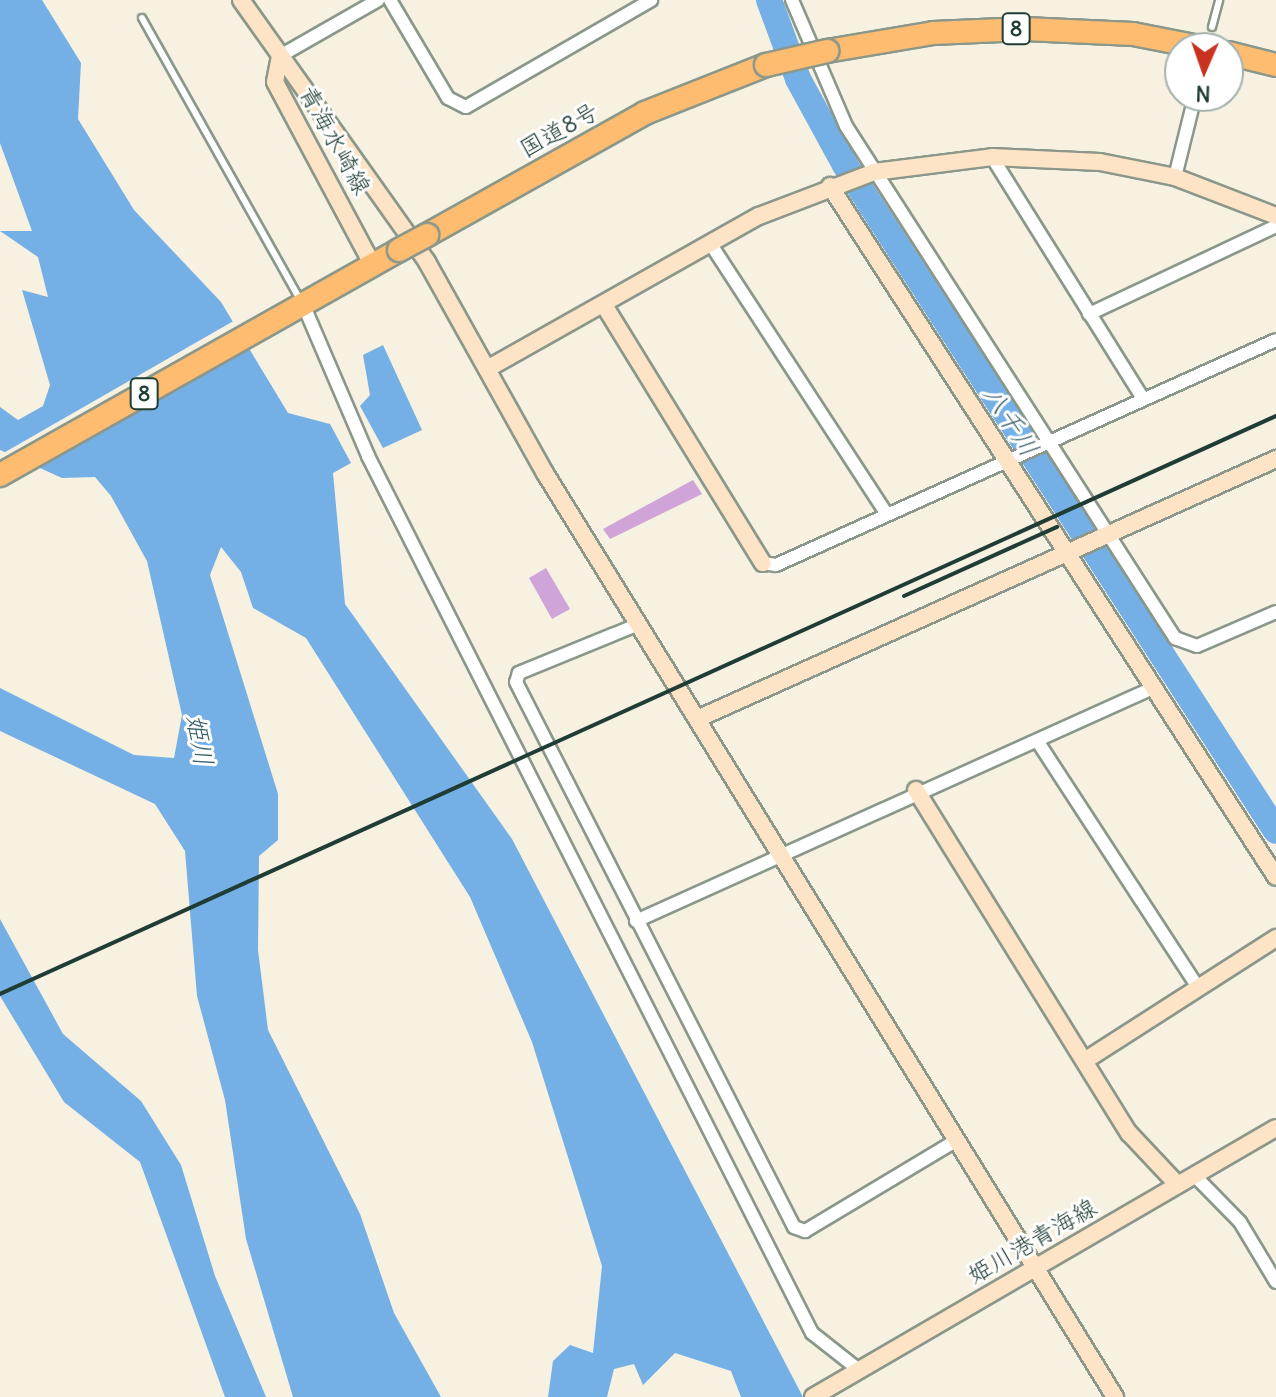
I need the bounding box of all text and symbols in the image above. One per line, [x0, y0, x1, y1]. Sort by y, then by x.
road number: 8 [1000, 11, 1032, 47]
north arrow [1164, 32, 1244, 112]
text: N [1195, 80, 1211, 108]
street label: 青海水崎線 [293, 81, 377, 199]
street label: 国道8号 [514, 97, 604, 163]
road number: 8 [128, 376, 160, 412]
water label: 八千川 [977, 380, 1045, 462]
water label: 姫川 [180, 712, 220, 768]
street label: 姫川港青海線 [962, 1193, 1102, 1289]

